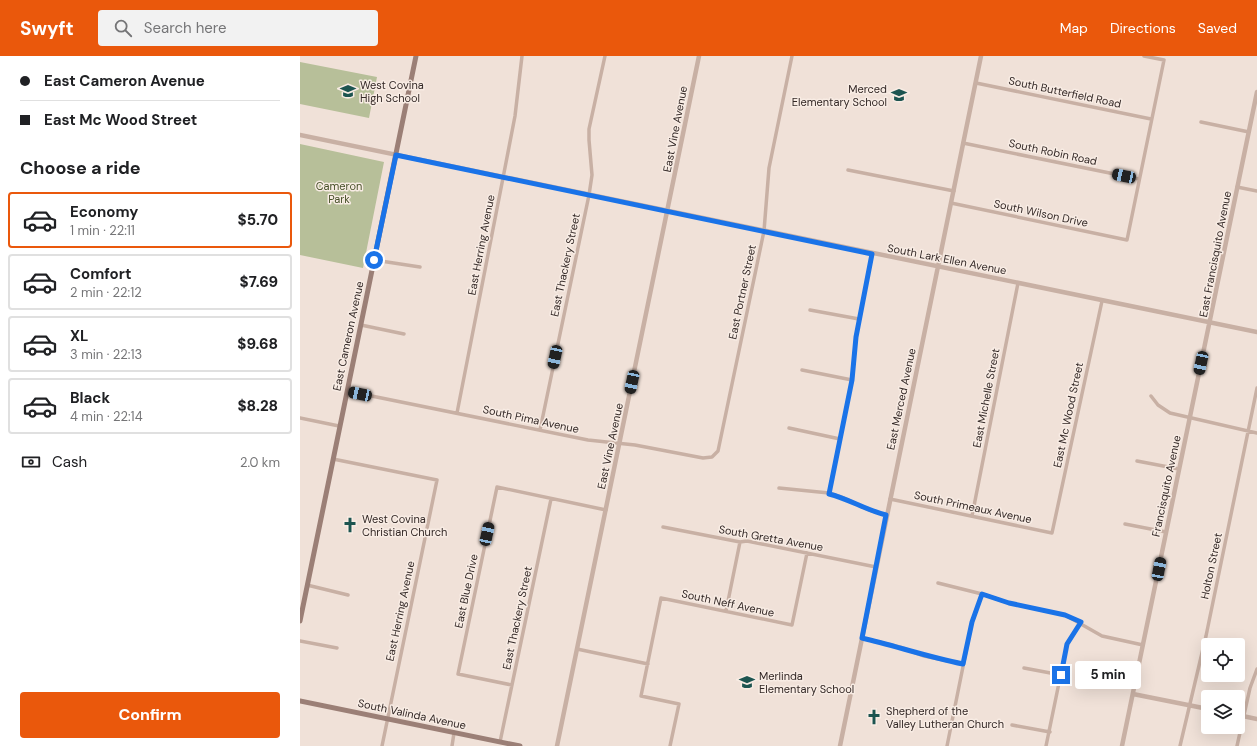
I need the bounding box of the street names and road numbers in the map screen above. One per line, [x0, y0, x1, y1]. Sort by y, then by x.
street label: South Butterfield Road [1007, 73, 1123, 111]
street label: East Vine Avenue [660, 85, 690, 173]
street label: South Robin Road [1008, 136, 1099, 168]
street label: East Francisquito Avenue [1196, 190, 1234, 318]
street label: East Herring Avenue [464, 194, 498, 296]
street label: South Wilson Drive [993, 196, 1089, 230]
street label: East Thackery Street [547, 212, 583, 318]
street label: South Lark Ellen Avenue [886, 241, 1008, 277]
street label: East Portner Street [725, 243, 759, 341]
street label: East Cameron Avenue [330, 280, 366, 392]
street label: East Merced Avenue [883, 347, 919, 451]
street label: East Michelle Street [970, 347, 1002, 449]
street label: East Mc Wood Street [1050, 361, 1086, 469]
street label: South Pima Avenue [482, 402, 580, 436]
street label: East Vine Avenue [594, 402, 626, 490]
street label: Francisquito Avenue [1148, 434, 1184, 538]
street label: South Primeaux Avenue [913, 488, 1033, 526]
street label: South Gretta Avenue [718, 522, 824, 554]
street label: Holton Street [1197, 532, 1225, 600]
street label: East Blue Drive [451, 553, 481, 629]
street label: East Herring Avenue [383, 560, 417, 662]
street label: East Thackery Street [499, 565, 535, 671]
street label: South Neff Avenue [680, 586, 776, 620]
street label: South Valinda Avenue [357, 696, 467, 732]

